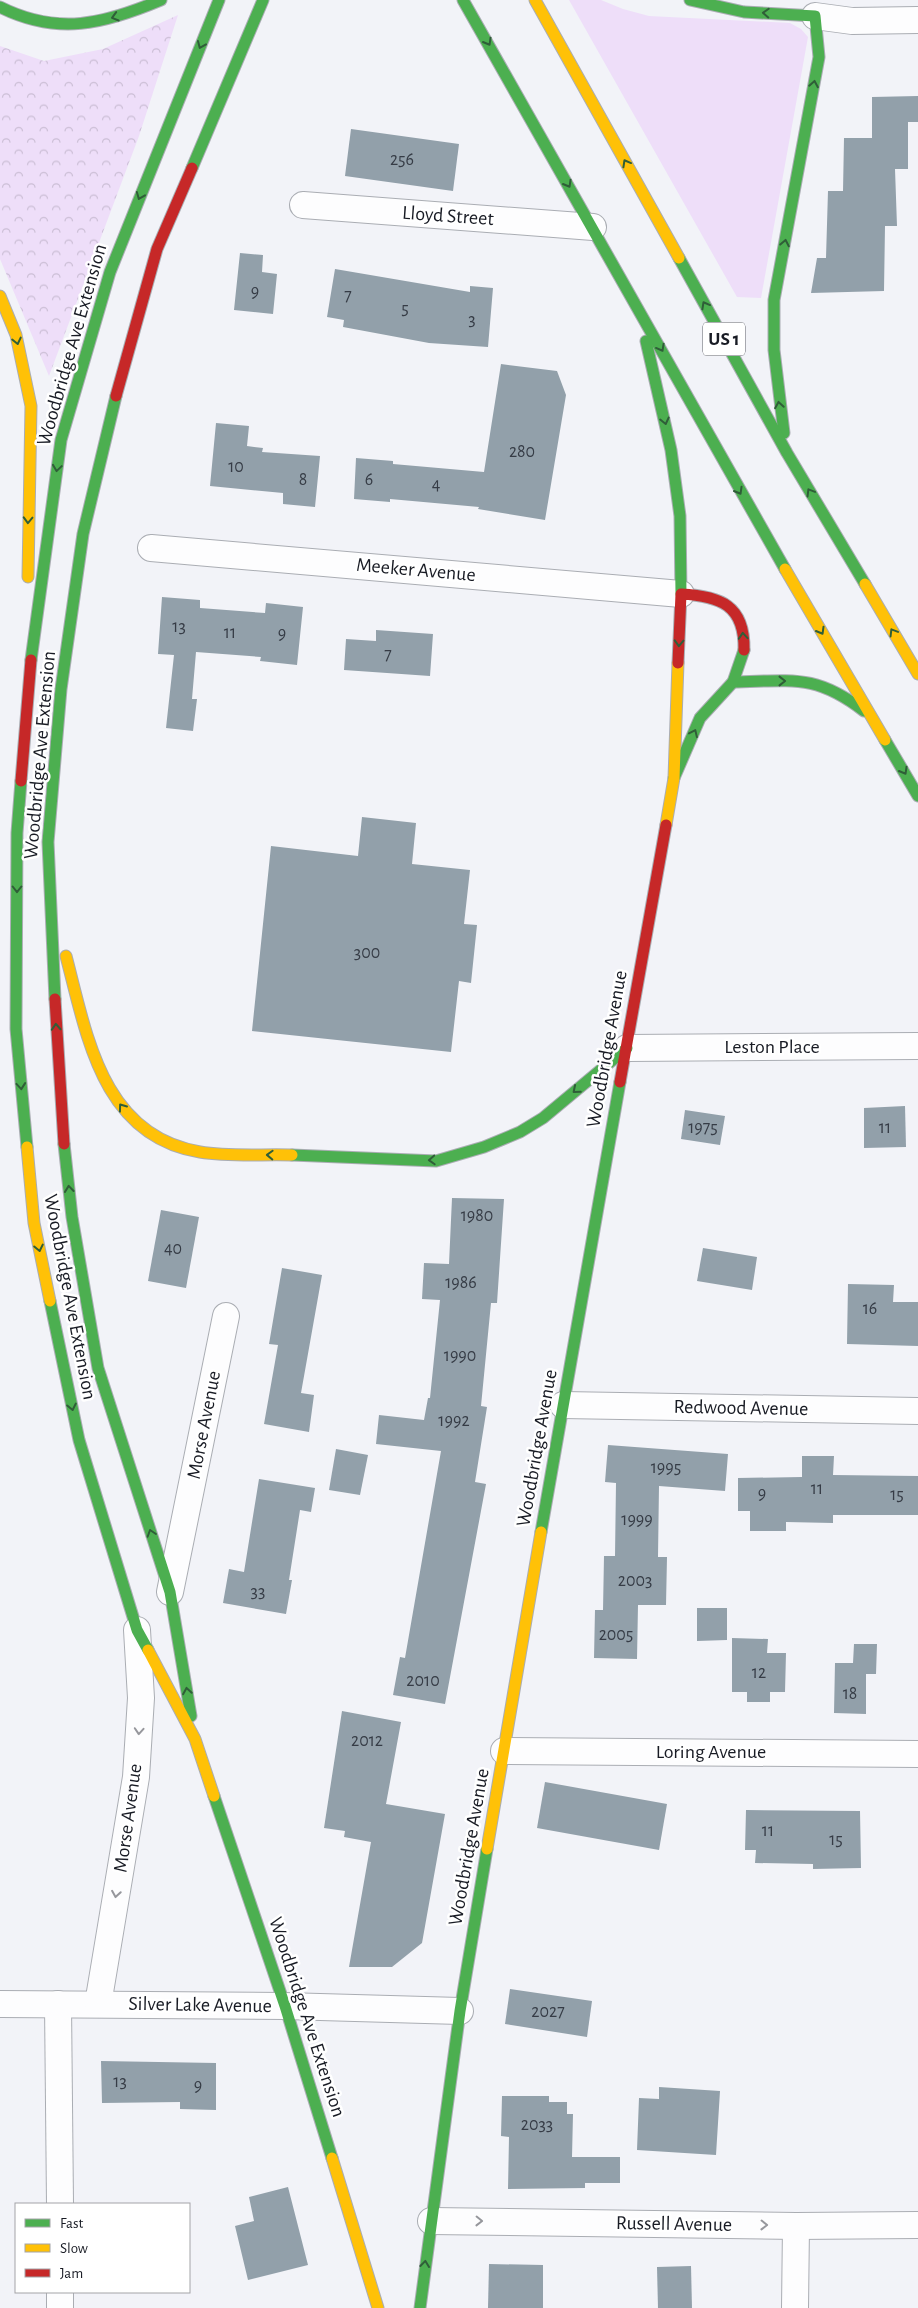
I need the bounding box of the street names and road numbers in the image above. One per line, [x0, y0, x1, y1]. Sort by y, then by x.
street label: Lloyd Street [402, 203, 495, 229]
street label: Woodbridge Ave Extension [34, 242, 110, 448]
road number: US 1 [703, 322, 745, 356]
street label: Meeker Avenue [355, 555, 477, 585]
street label: Woodbridge Ave Extension [21, 650, 59, 860]
street label: Woodbridge Avenue [583, 969, 631, 1129]
street label: Leston Place [724, 1037, 820, 1057]
street label: Woodbridge Ave Extension [40, 1192, 100, 1402]
street label: Woodbridge Avenue [513, 1368, 561, 1528]
street label: Morse Avenue [184, 1369, 224, 1481]
street label: Redwood Avenue [673, 1397, 809, 1419]
street label: Loring Avenue [656, 1742, 766, 1762]
street label: Morse Avenue [110, 1762, 146, 1874]
street label: Woodbridge Avenue [445, 1767, 493, 1927]
street label: Woodbridge Ave Extension [265, 1915, 349, 2119]
street label: Silver Lake Avenue [128, 1994, 272, 2016]
street label: Russell Avenue [616, 2213, 732, 2235]

